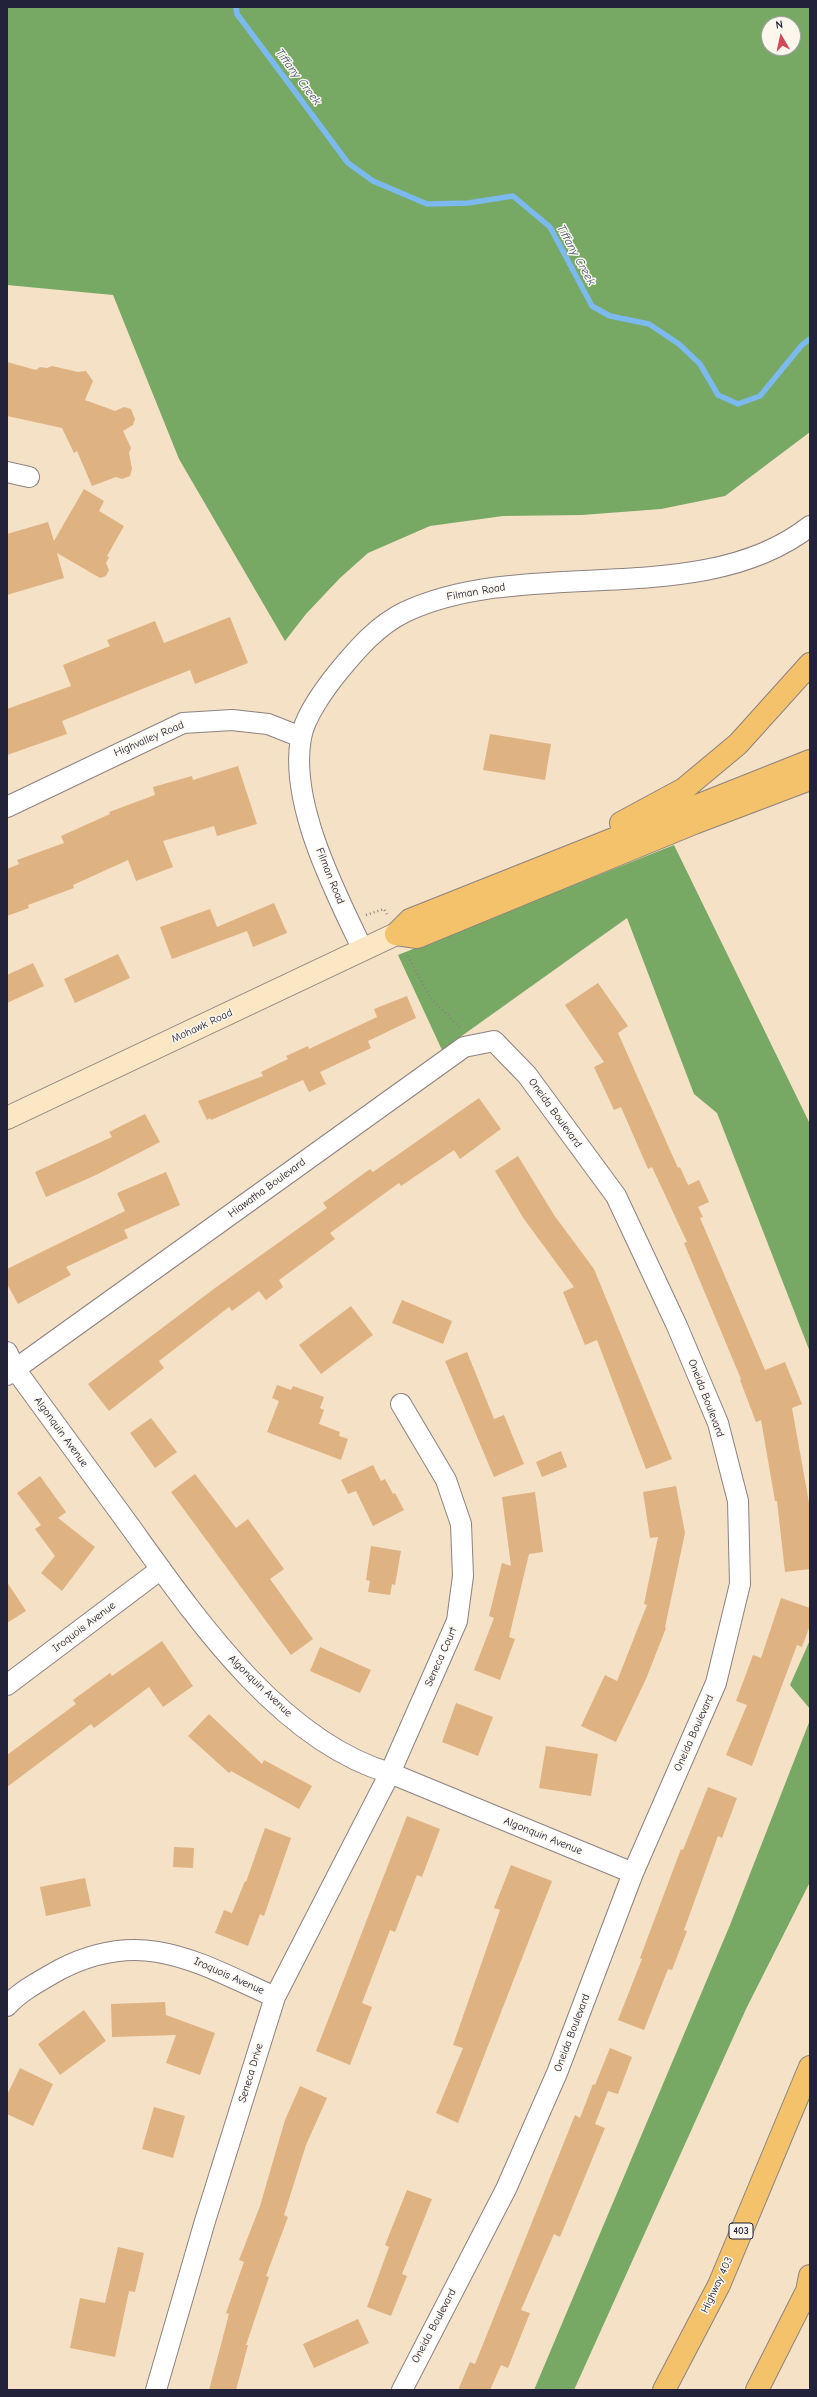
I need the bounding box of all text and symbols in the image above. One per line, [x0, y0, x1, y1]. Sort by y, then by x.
north arrow [761, 16, 801, 56]
text: N [775, 18, 784, 32]
water label: Tiffany Creek [272, 46, 324, 108]
water label: Tiffany Creek [553, 222, 599, 288]
street label: Filman Road [446, 580, 506, 604]
street label: Highvalley Road [112, 718, 186, 760]
street label: Filman Road [313, 846, 347, 906]
street label: Mohawk Road [169, 1006, 235, 1046]
street label: Oneida Boulevard [525, 1076, 585, 1150]
street label: Hiawatha Boulevard [226, 1155, 308, 1221]
street label: Oneida Boulevard [685, 1357, 727, 1439]
street label: Algonquin Avenue [31, 1394, 91, 1470]
street label: Iroquois Avenue [50, 1599, 118, 1655]
street label: Seneca Court [422, 1625, 460, 1689]
street label: Algonquin Avenue [225, 1652, 295, 1720]
street label: Oneida Boulevard [671, 1693, 717, 1773]
street label: Algonquin Avenue [502, 1814, 584, 1858]
street label: Iroquois Avenue [192, 1955, 266, 1997]
street label: Oneida Boulevard [551, 1992, 593, 2074]
street label: Seneca Drive [236, 2042, 266, 2104]
road number: 403 [729, 2223, 753, 2239]
street label: Highway 403 [698, 2255, 736, 2315]
street label: Oneida Boulevard [409, 2287, 459, 2365]

